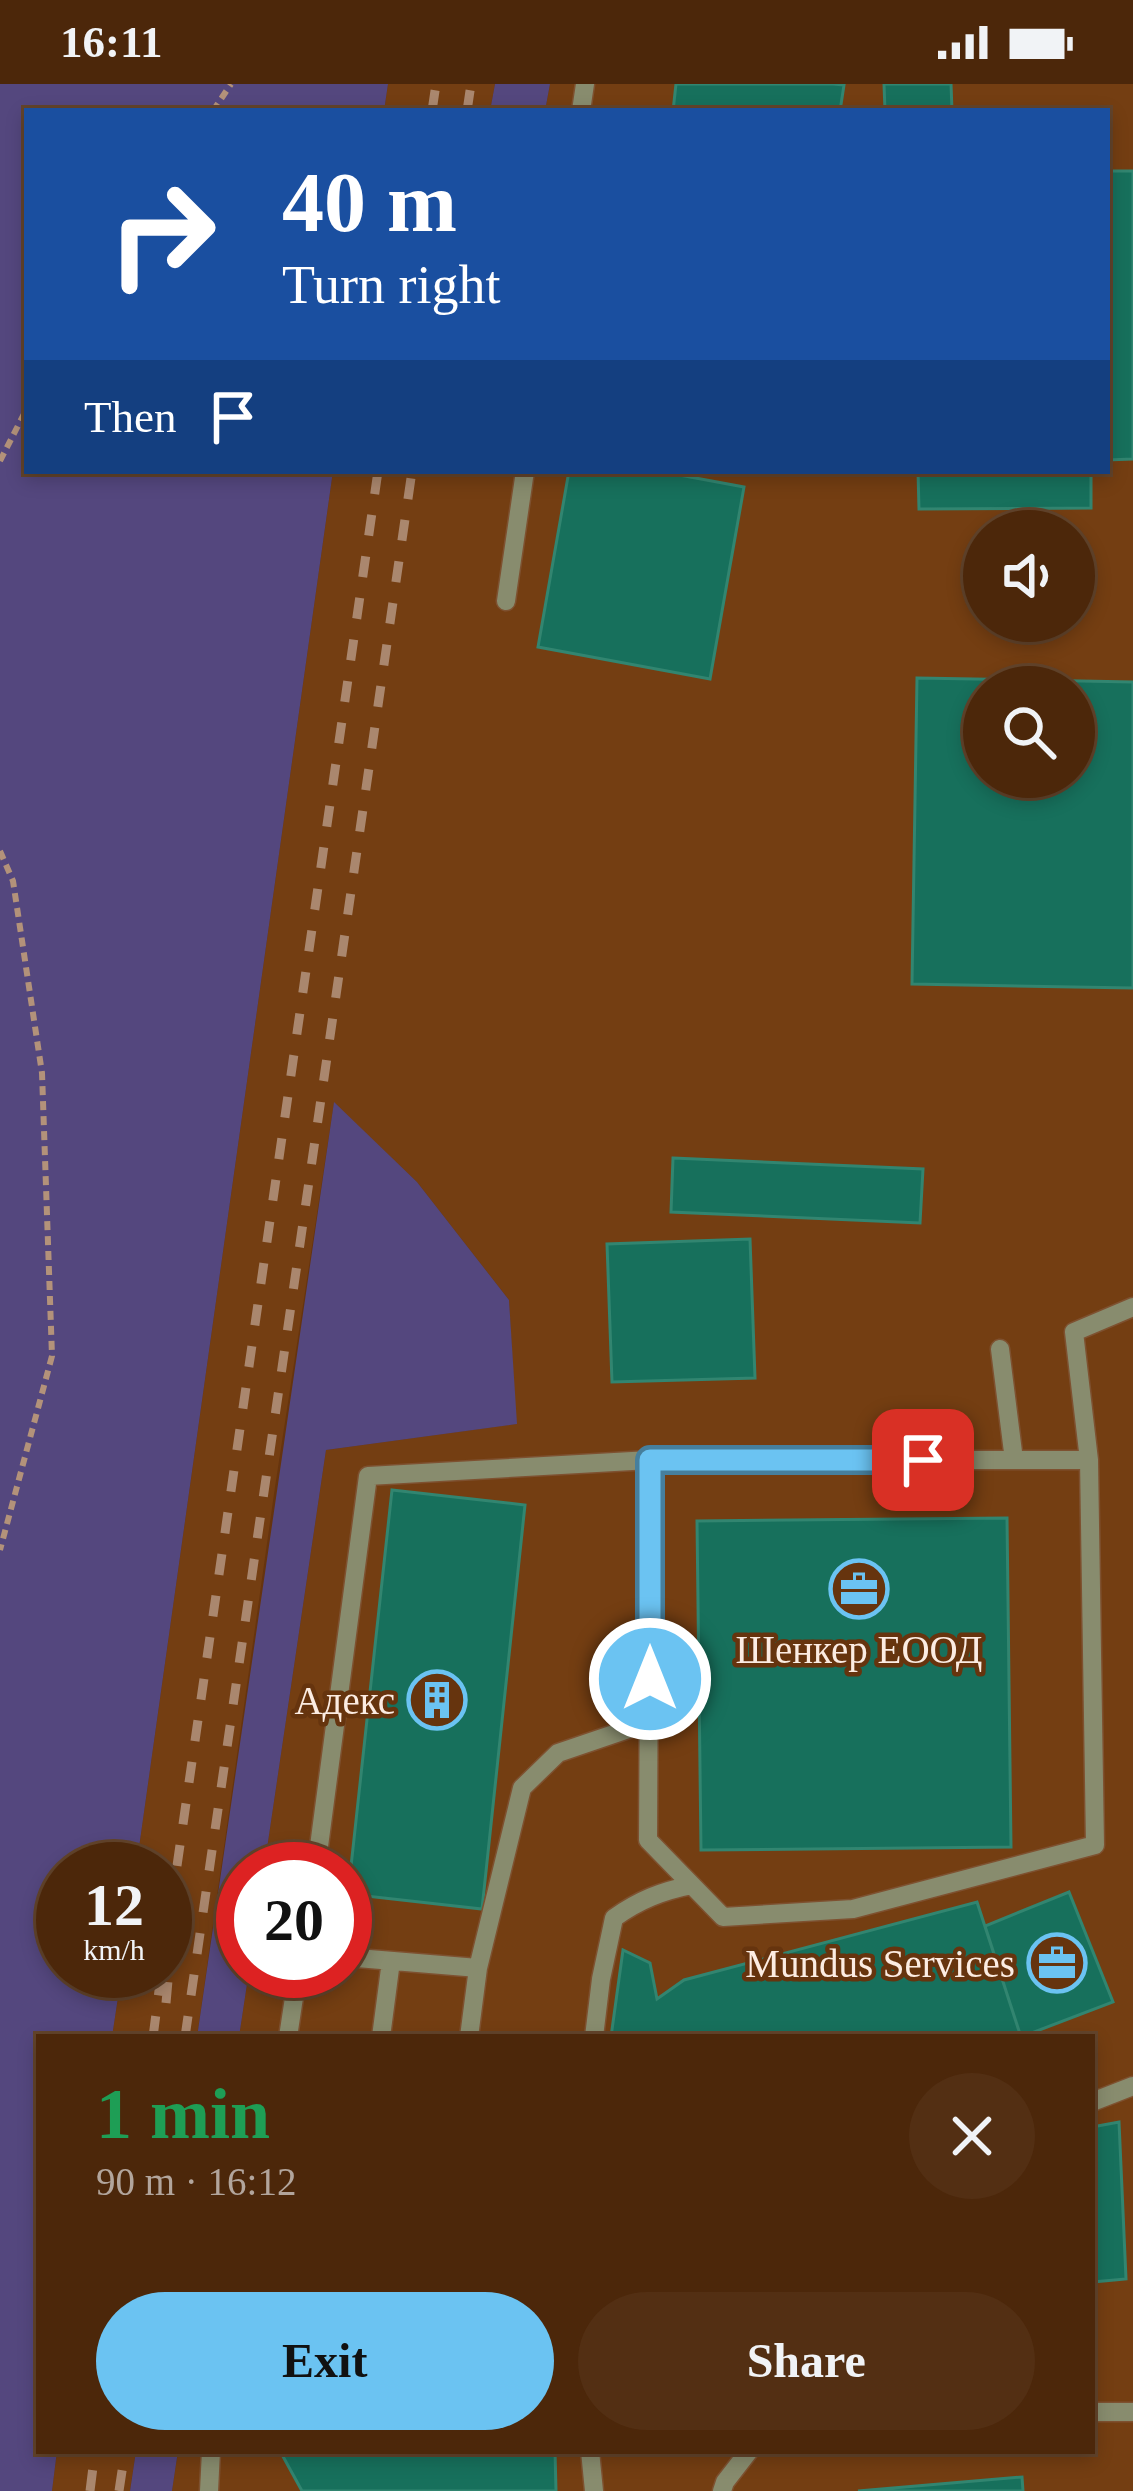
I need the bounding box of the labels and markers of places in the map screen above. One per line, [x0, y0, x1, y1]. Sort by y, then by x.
pin [872, 1409, 974, 1511]
office icon: Шенкер ЕООД [828, 1558, 890, 1620]
place label: Шенкер ЕООД [736, 1628, 982, 1672]
building icon: Адекс [406, 1669, 468, 1731]
place label: Адекс [294, 1679, 395, 1722]
office icon: Mundus Services [1026, 1932, 1088, 1994]
place label: Mundus Services [745, 1942, 1015, 1985]

